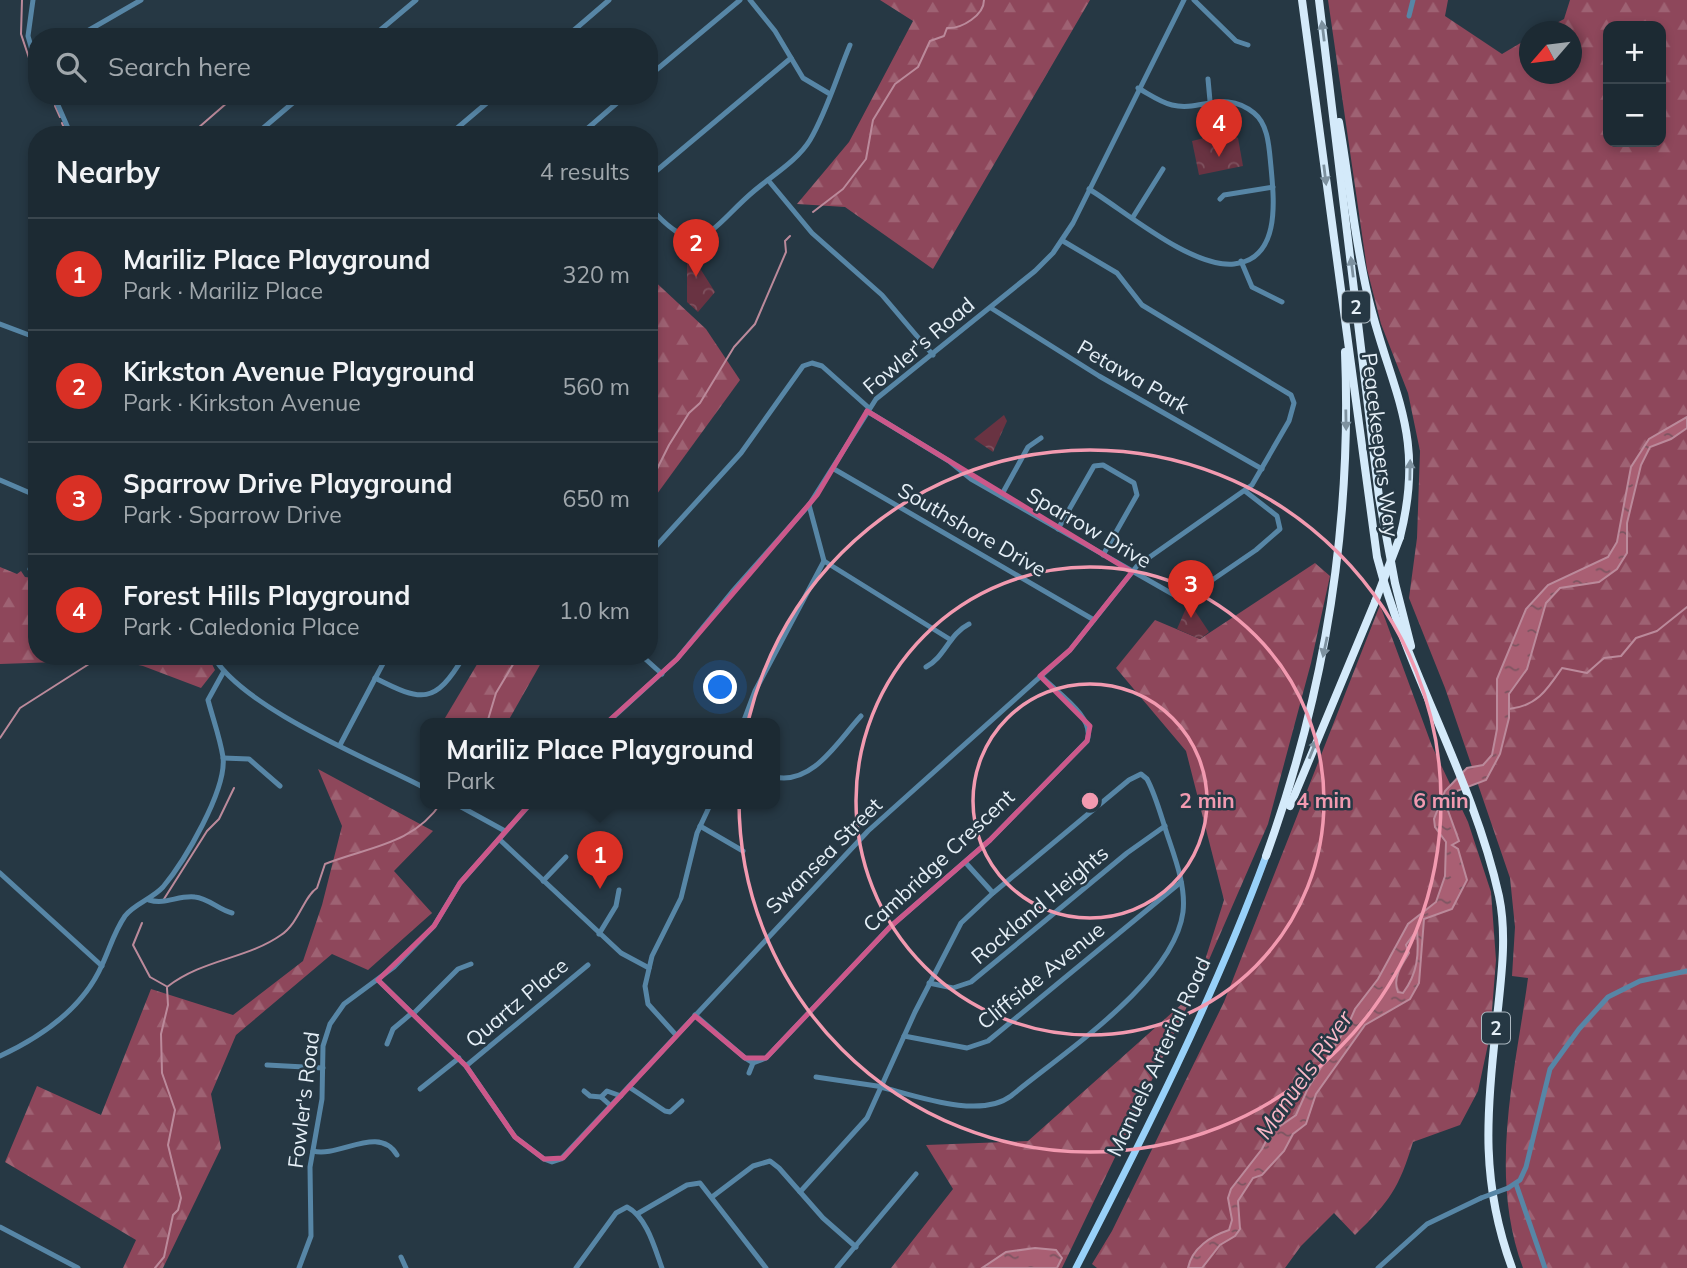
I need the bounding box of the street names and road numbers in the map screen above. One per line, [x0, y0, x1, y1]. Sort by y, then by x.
street label: Fowler's Road [857, 291, 979, 399]
road number: 2 [1342, 292, 1370, 322]
street label: Petawa Park [1073, 334, 1194, 419]
street label: Peacekeepers Way [1357, 351, 1405, 539]
street label: Southshore Drive [894, 476, 1051, 582]
street label: Sparrow Drive [1023, 481, 1156, 573]
street label: Cambridge Crescent [857, 783, 1019, 937]
street label: Swansea Street [760, 792, 887, 919]
street label: Rockland Heights [966, 839, 1113, 969]
street label: Cliffside Avenue [971, 916, 1109, 1034]
street label: Quartz Place [460, 952, 573, 1053]
street label: Manuels Arterial Road [1100, 953, 1216, 1160]
road number: 2 [1482, 1012, 1510, 1044]
street label: Fowler's Road [282, 1030, 324, 1170]

